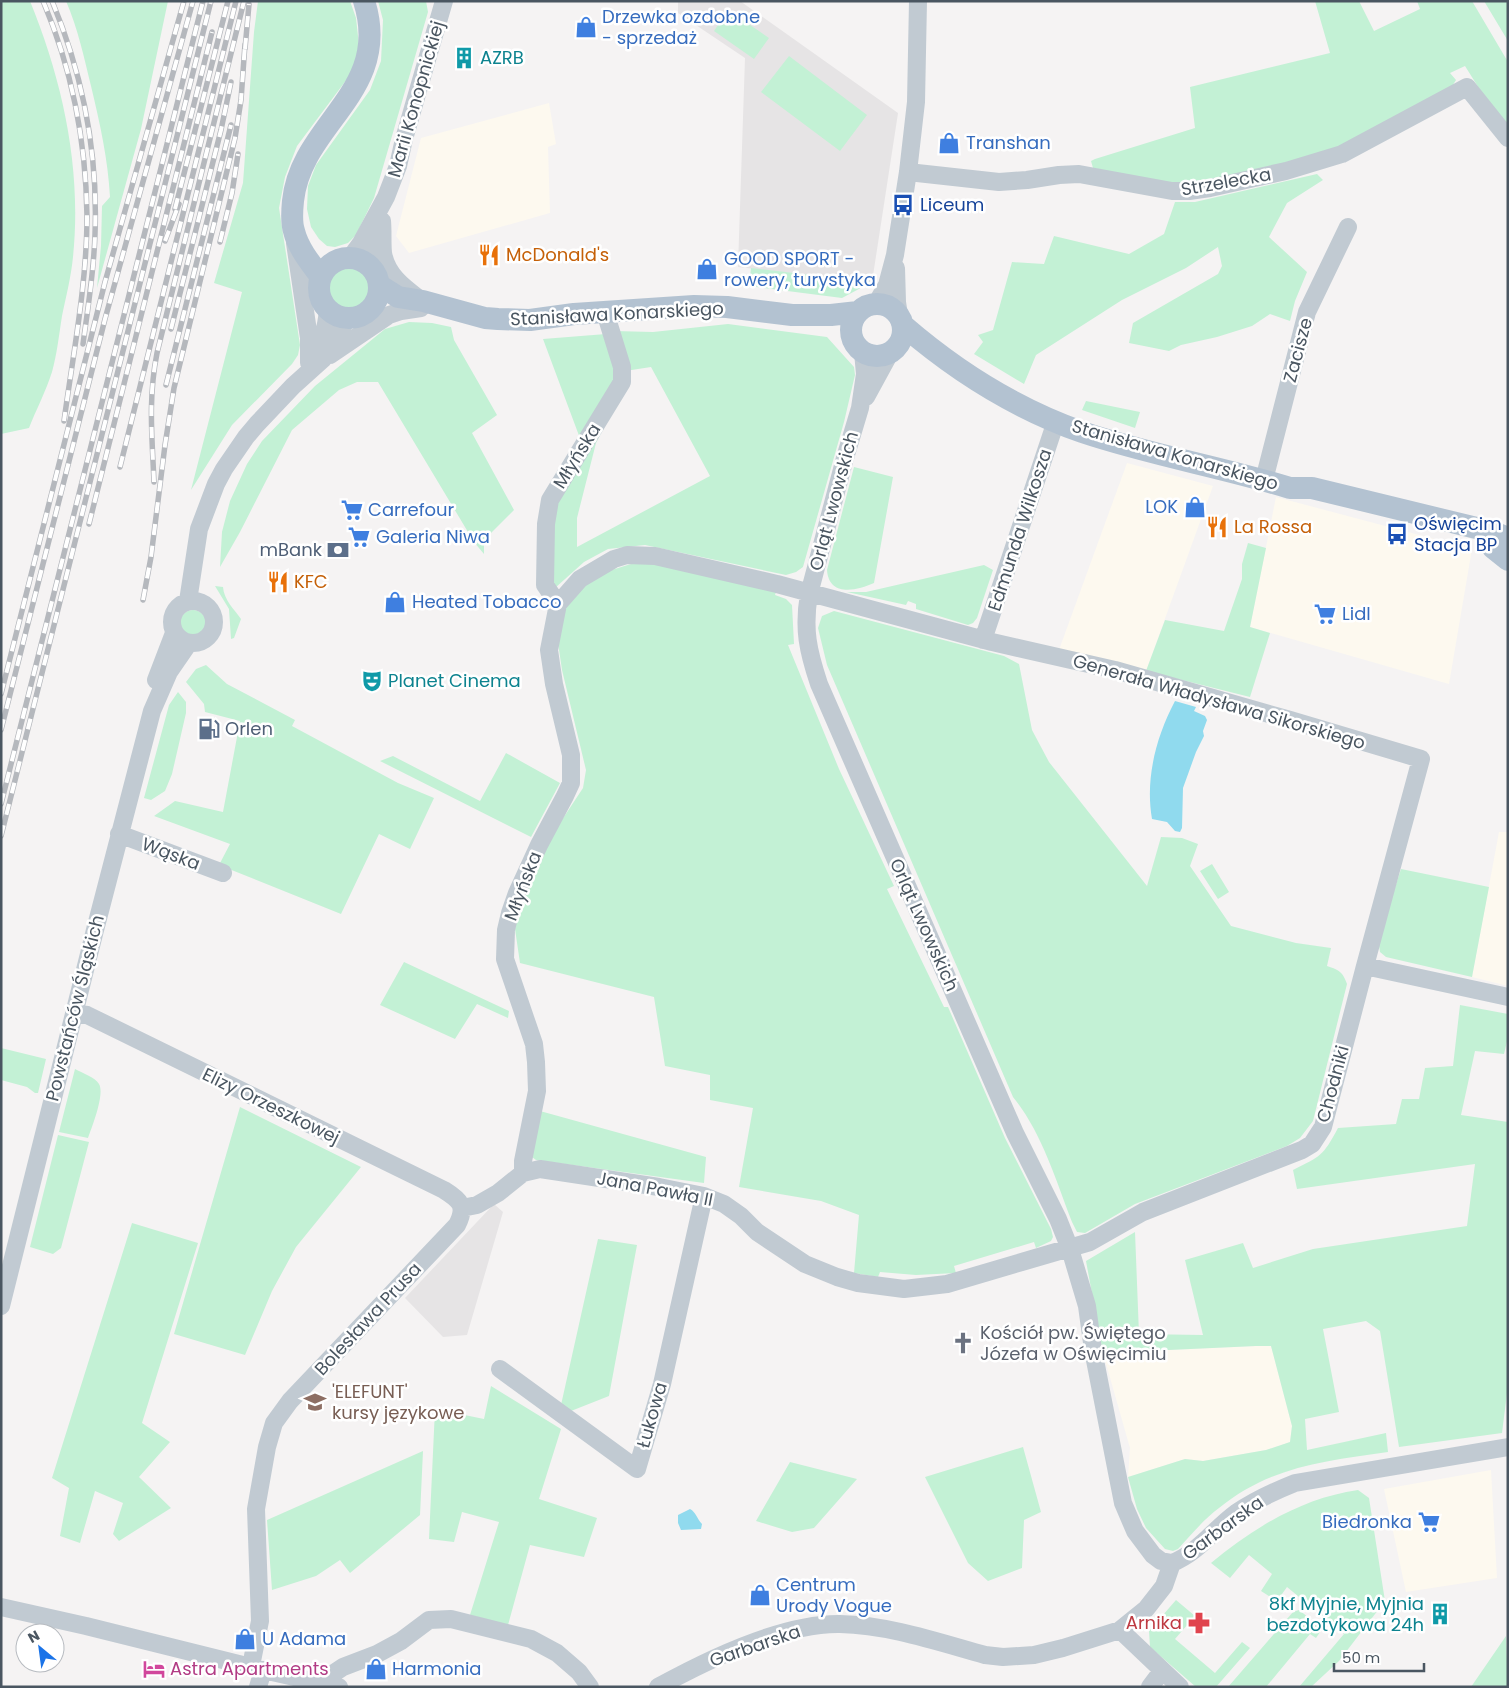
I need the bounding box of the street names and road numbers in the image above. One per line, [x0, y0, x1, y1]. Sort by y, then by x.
street label: Marii Konopnickiej [381, 18, 450, 180]
street label: Strzelecka [1179, 161, 1273, 202]
street label: Stanisława Konarskiego [510, 295, 724, 332]
street label: Zacisze [1277, 315, 1318, 385]
street label: Stanisława Konarskiego [1069, 413, 1281, 496]
street label: Młyńska [547, 418, 606, 493]
street label: Orląt Lwowskich [803, 428, 864, 573]
street label: Edmunda Wilkosza [982, 446, 1058, 614]
street label: Generała Władysława Sikorskiego [1070, 648, 1368, 755]
street label: Wąska [138, 831, 204, 876]
street label: Młyńska [498, 847, 547, 924]
street label: Orląt Lwowskich [884, 854, 965, 995]
street label: Powstańców Śląskich [39, 912, 110, 1104]
street label: Chodniki [1310, 1043, 1355, 1125]
street label: Elizy Orzeszkowej [198, 1061, 344, 1150]
street label: Jana Pawła II [595, 1165, 715, 1212]
street label: Bolesława Prusa [309, 1257, 427, 1381]
street label: Łukowa [630, 1379, 673, 1451]
street label: Garbarska [1177, 1490, 1268, 1566]
street label: Garbarska [706, 1618, 804, 1673]

